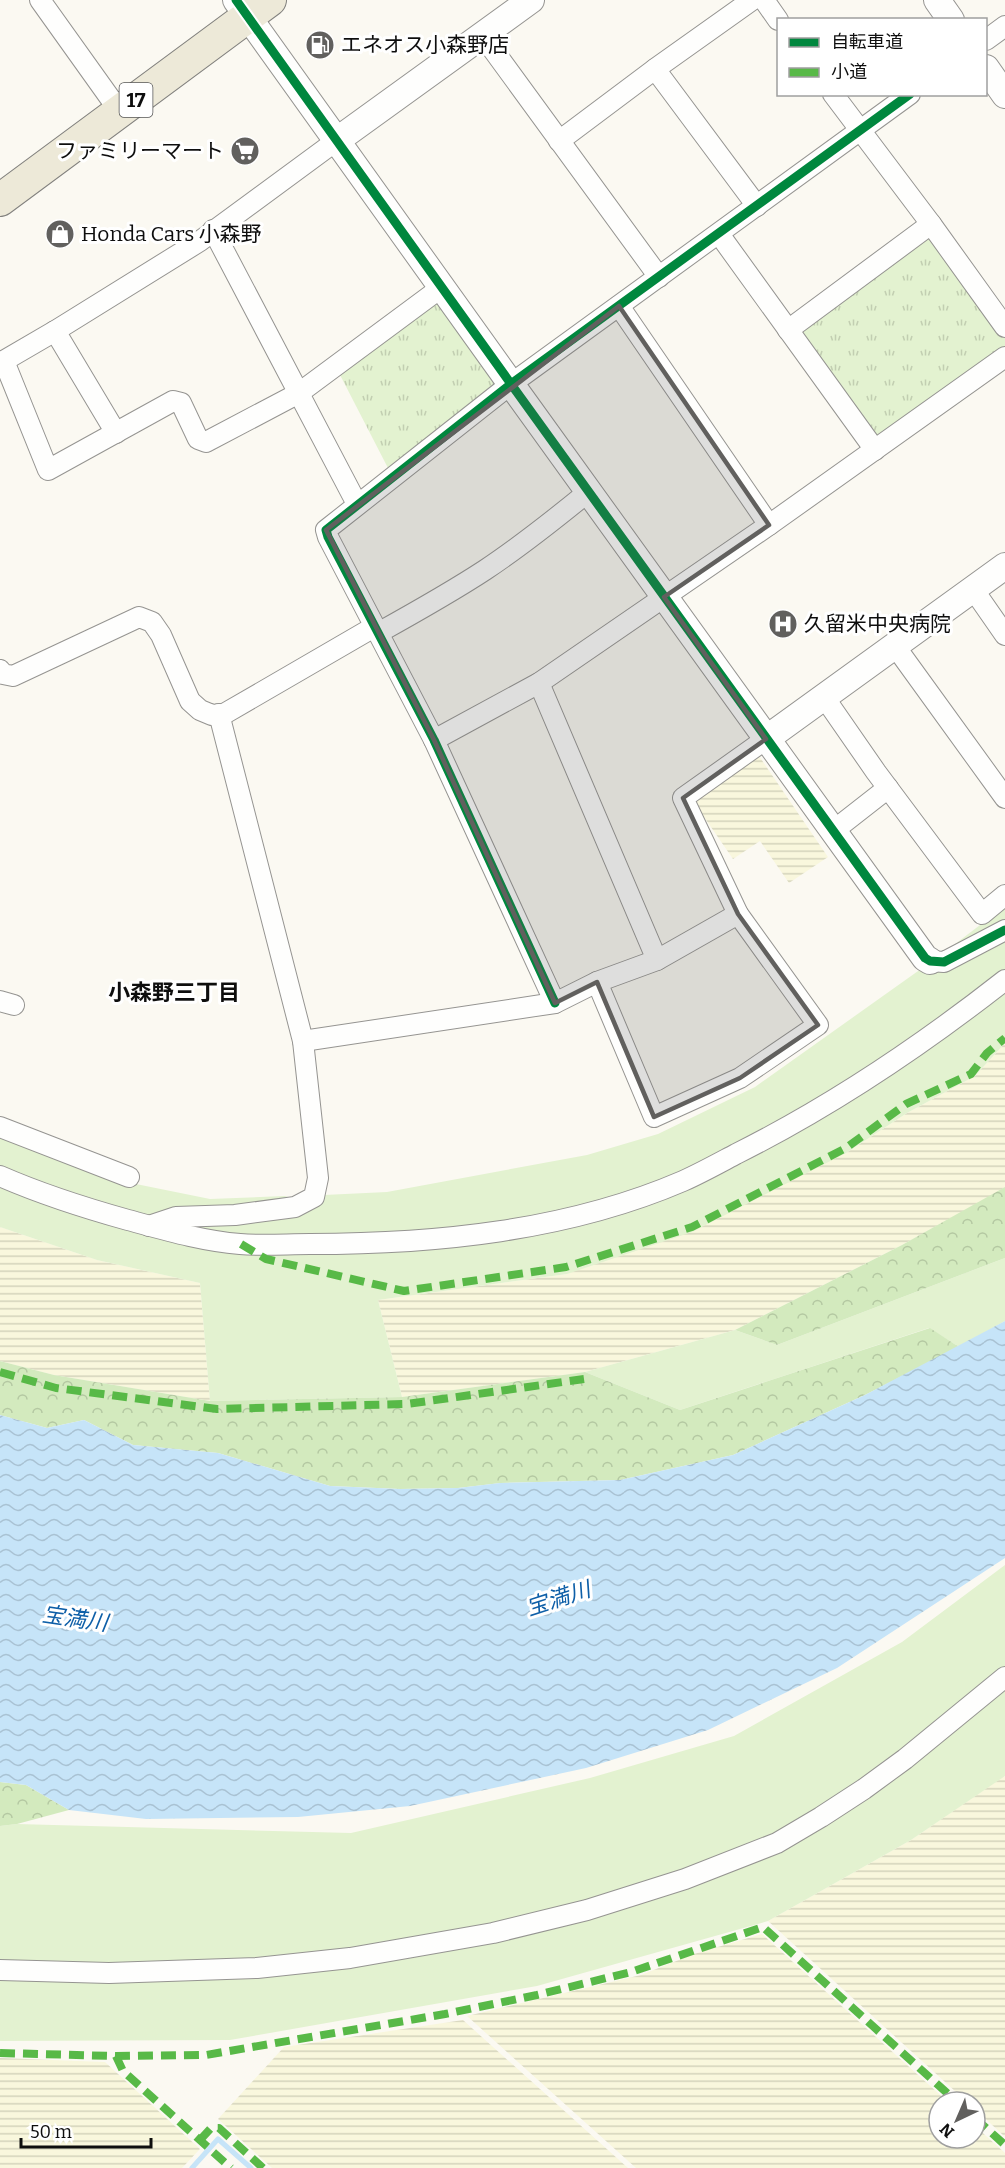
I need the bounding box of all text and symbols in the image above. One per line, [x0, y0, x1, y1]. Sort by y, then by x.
legend [777, 18, 987, 96]
fuel station icon: エネオス小森野店 [304, 29, 336, 61]
text: 自転車道 [831, 31, 903, 53]
place label: エネオス小森野店 [341, 32, 509, 58]
text: 小道 [831, 61, 867, 83]
road number: 17 [120, 83, 152, 117]
supermarket icon: ファミリーマート [229, 135, 261, 167]
place label: ファミリーマート [56, 138, 224, 164]
shop icon: Honda Cars 小森野 [44, 218, 76, 250]
place label: Honda Cars 小森野 [81, 221, 261, 247]
hospital icon: 久留米中央病院 [767, 608, 799, 640]
place label: 久留米中央病院 [804, 611, 951, 637]
district label: 小森野三丁目 [108, 979, 240, 1006]
water label: 宝満川 [523, 1575, 596, 1622]
water label: 宝満川 [40, 1601, 111, 1637]
north arrow [927, 2090, 987, 2150]
scale bar [21, 2111, 152, 2149]
text: N [936, 2119, 958, 2142]
text: 50 m [30, 2121, 72, 2143]

